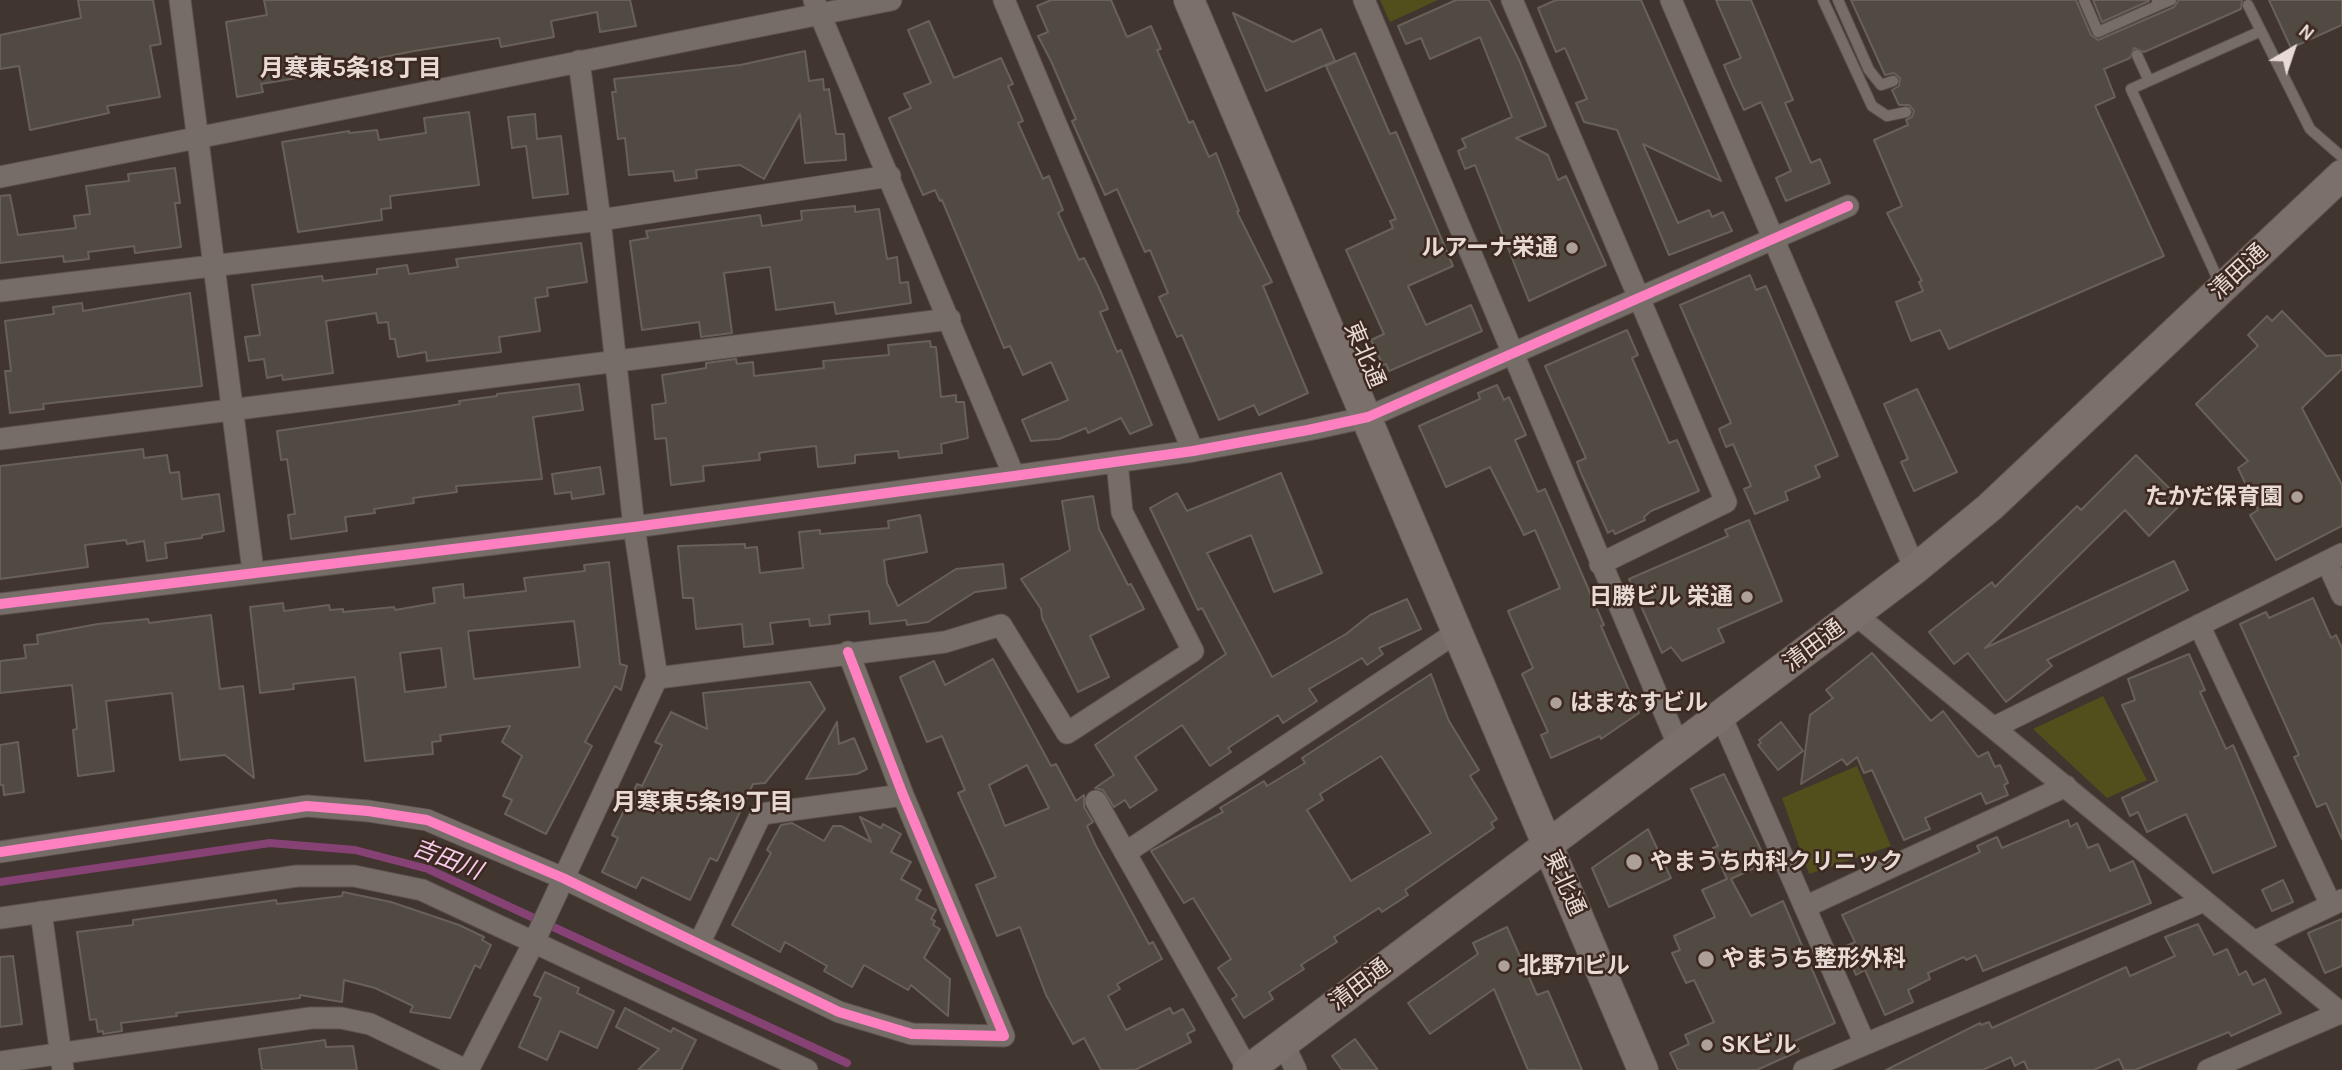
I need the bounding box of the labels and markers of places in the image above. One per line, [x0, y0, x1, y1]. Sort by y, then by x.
place label: ルアーナ栄通 [1421, 234, 1558, 262]
marker: ルアーナ栄通 [1564, 240, 1580, 256]
place label: たかだ保育園 [2145, 483, 2283, 511]
marker: たかだ保育園 [2289, 489, 2305, 505]
place label: 日勝ビル 栄通 [1589, 583, 1733, 611]
marker: 日勝ビル 栄通 [1739, 589, 1755, 605]
place label: はまなすビル [1570, 689, 1708, 717]
marker: はまなすビル [1548, 695, 1564, 711]
place label: やまうち内科クリニック [1650, 848, 1903, 876]
marker: やまうち内科クリニック [1624, 852, 1644, 872]
place label: やまうち整形外科 [1722, 945, 1906, 973]
marker: やまうち整形外科 [1696, 949, 1716, 969]
place label: 北野71ビル [1518, 952, 1630, 980]
marker: 北野71ビル [1496, 958, 1512, 974]
place label: SKビル [1721, 1031, 1797, 1059]
marker: SKビル [1699, 1037, 1715, 1053]

